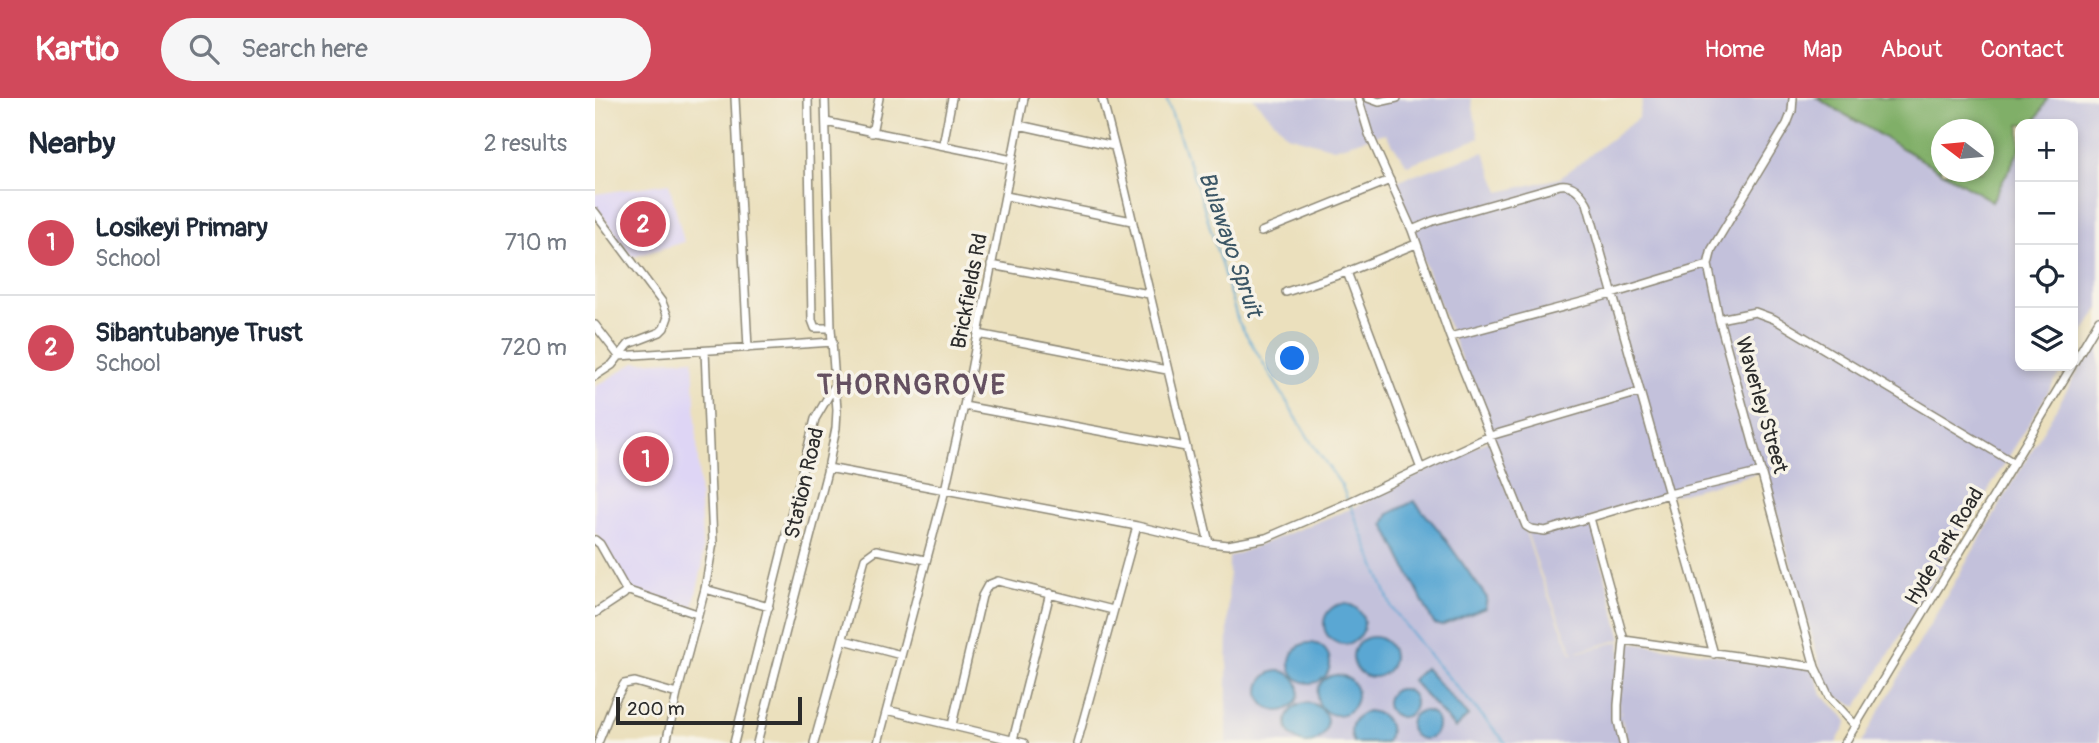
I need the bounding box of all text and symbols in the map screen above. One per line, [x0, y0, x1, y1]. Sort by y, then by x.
search box [161, 18, 651, 81]
text: Kartio [35, 29, 119, 70]
icon: search [185, 30, 223, 68]
text: Search here [241, 33, 368, 65]
text: Home [1704, 35, 1765, 64]
text: Map [1803, 35, 1843, 64]
text: About [1881, 35, 1943, 64]
text: Contact [1981, 35, 2064, 64]
north arrow [1931, 119, 1994, 182]
map controls [2015, 119, 2078, 371]
button: + [2015, 119, 2078, 182]
text: Nearby [28, 125, 115, 162]
text: 2 results [484, 129, 567, 158]
water label: Bulawayo Spruit [1192, 168, 1270, 323]
button: − [2015, 182, 2078, 245]
pin: 2 [620, 198, 666, 250]
text: Losikeyi Primary [95, 212, 268, 244]
text: 1 [47, 228, 56, 257]
text: 710 m [505, 228, 567, 257]
street label: Brickfields Rd [945, 231, 994, 351]
text: School [95, 244, 161, 273]
button: locate [2015, 245, 2078, 308]
button: layers [2015, 308, 2078, 371]
text: Sibantubanye Trust [95, 317, 303, 349]
text: 2 [45, 333, 57, 362]
text: 720 m [501, 333, 567, 362]
street label: Waverley Street [1729, 334, 1794, 477]
your location [1275, 341, 1309, 375]
text: School [95, 349, 161, 378]
district label: THORNGROVE [816, 368, 1007, 403]
street label: Station Road [779, 425, 830, 541]
pin: 1 [623, 433, 669, 485]
street label: Hyde Park Road [1899, 483, 1990, 610]
scale bar [616, 694, 801, 726]
text: 200 m [627, 697, 685, 721]

